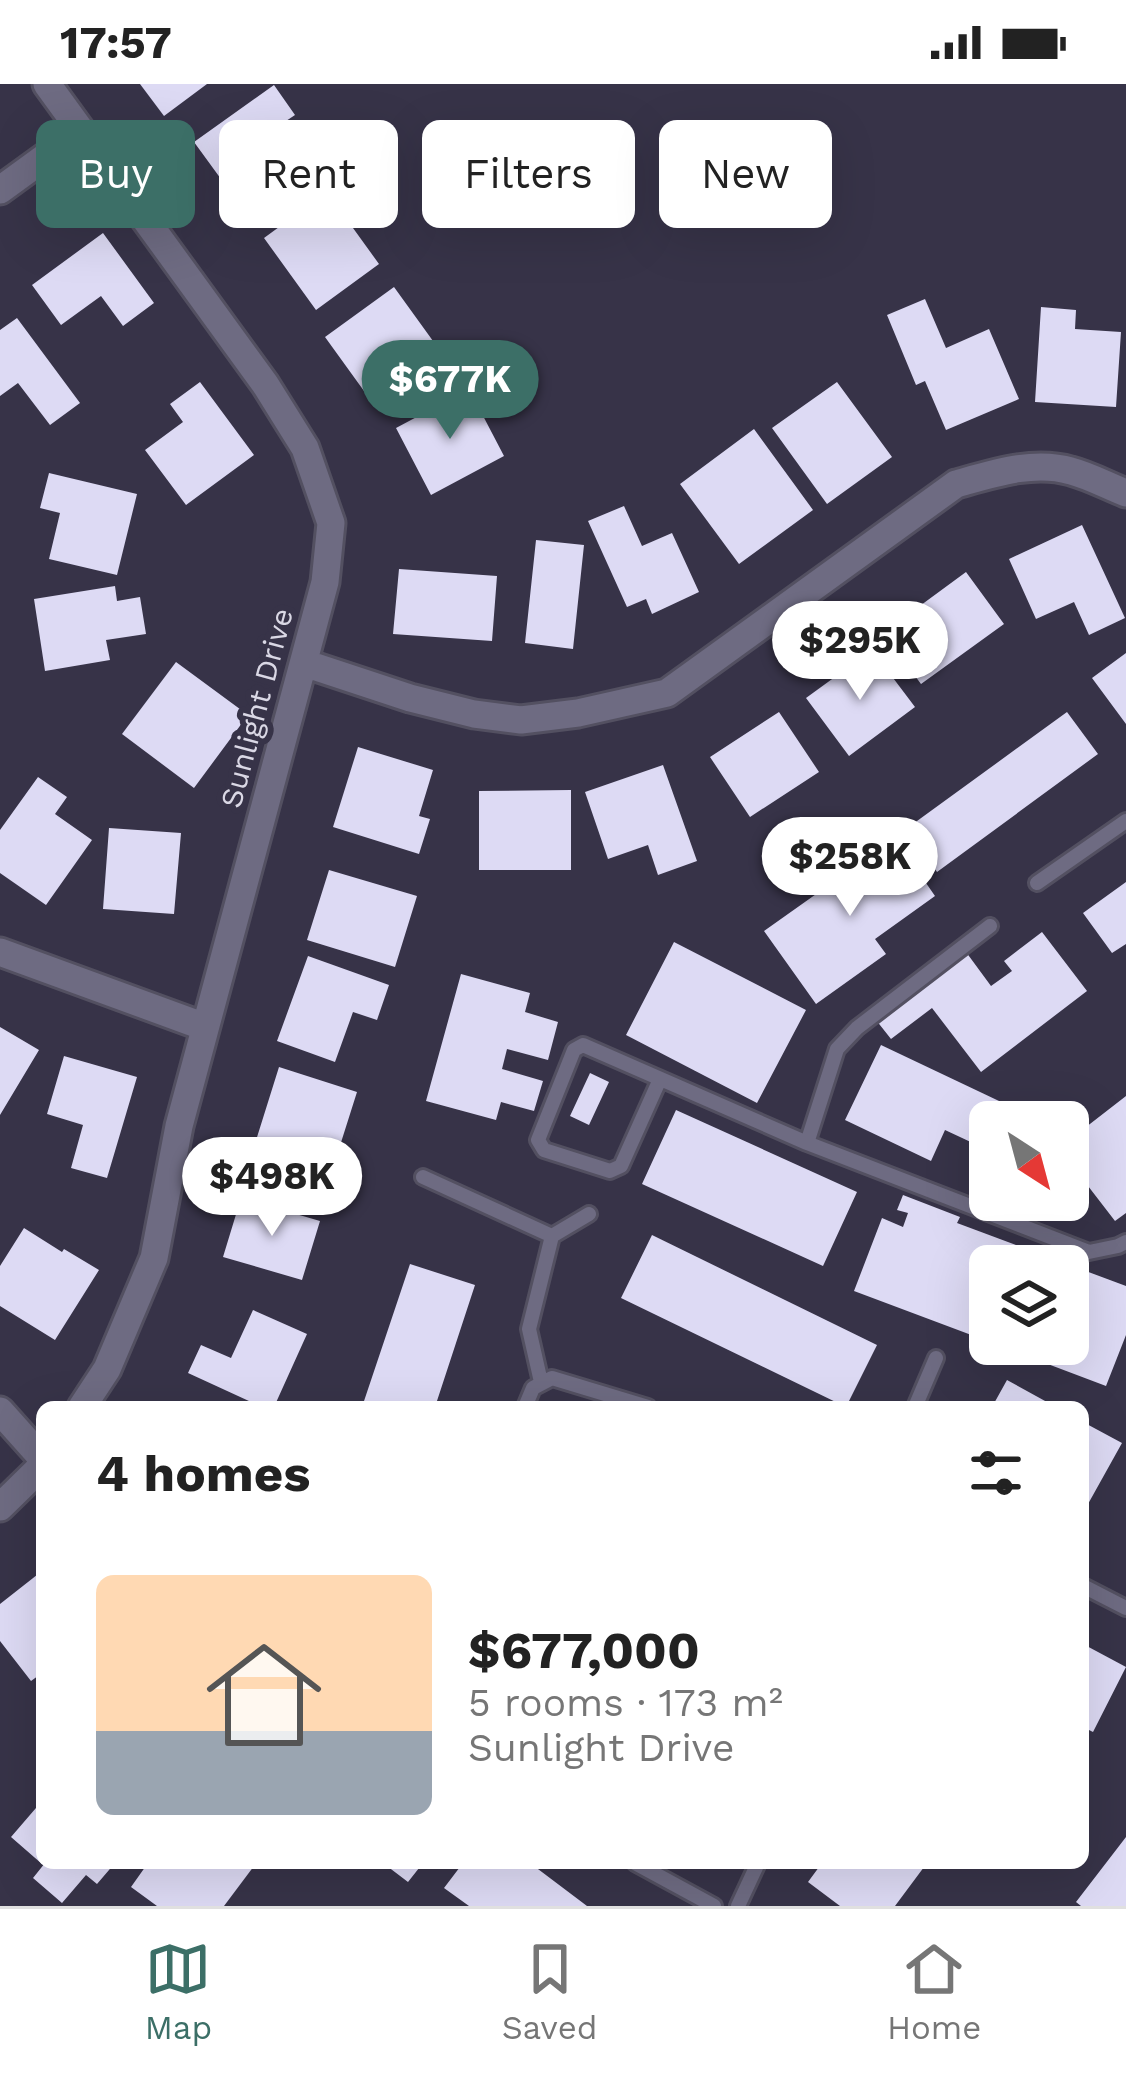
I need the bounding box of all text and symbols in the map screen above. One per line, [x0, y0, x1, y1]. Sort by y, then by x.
text: 17:57 [60, 16, 172, 69]
chip: Buy [36, 120, 195, 228]
chip: Rent [219, 120, 398, 228]
chip: Filters [422, 120, 635, 228]
chip: New [659, 120, 832, 228]
pin: $677K [366, 340, 534, 442]
text: $677K [389, 356, 511, 401]
pin: $295K [776, 601, 944, 703]
street label: Sunlight Drive [213, 604, 300, 811]
text: $295K [799, 617, 921, 662]
pin: $258K [766, 817, 934, 919]
text: $258K [789, 833, 911, 878]
north arrow [969, 1101, 1089, 1221]
map controls [969, 1101, 1089, 1365]
pin: $498K [188, 1137, 356, 1239]
text: $498K [209, 1153, 335, 1198]
button: layers [969, 1245, 1089, 1365]
icon: filters [963, 1440, 1029, 1506]
text: 4 homes [96, 1444, 310, 1503]
text: $677,000 [468, 1621, 700, 1680]
icon: home [192, 1623, 336, 1767]
text: 5 rooms · 173 m² [468, 1680, 783, 1725]
text: Sunlight Drive [468, 1725, 735, 1770]
tab: Map [145, 1936, 212, 2047]
tab: Saved [502, 1936, 597, 2047]
tab: Home [887, 1936, 981, 2047]

